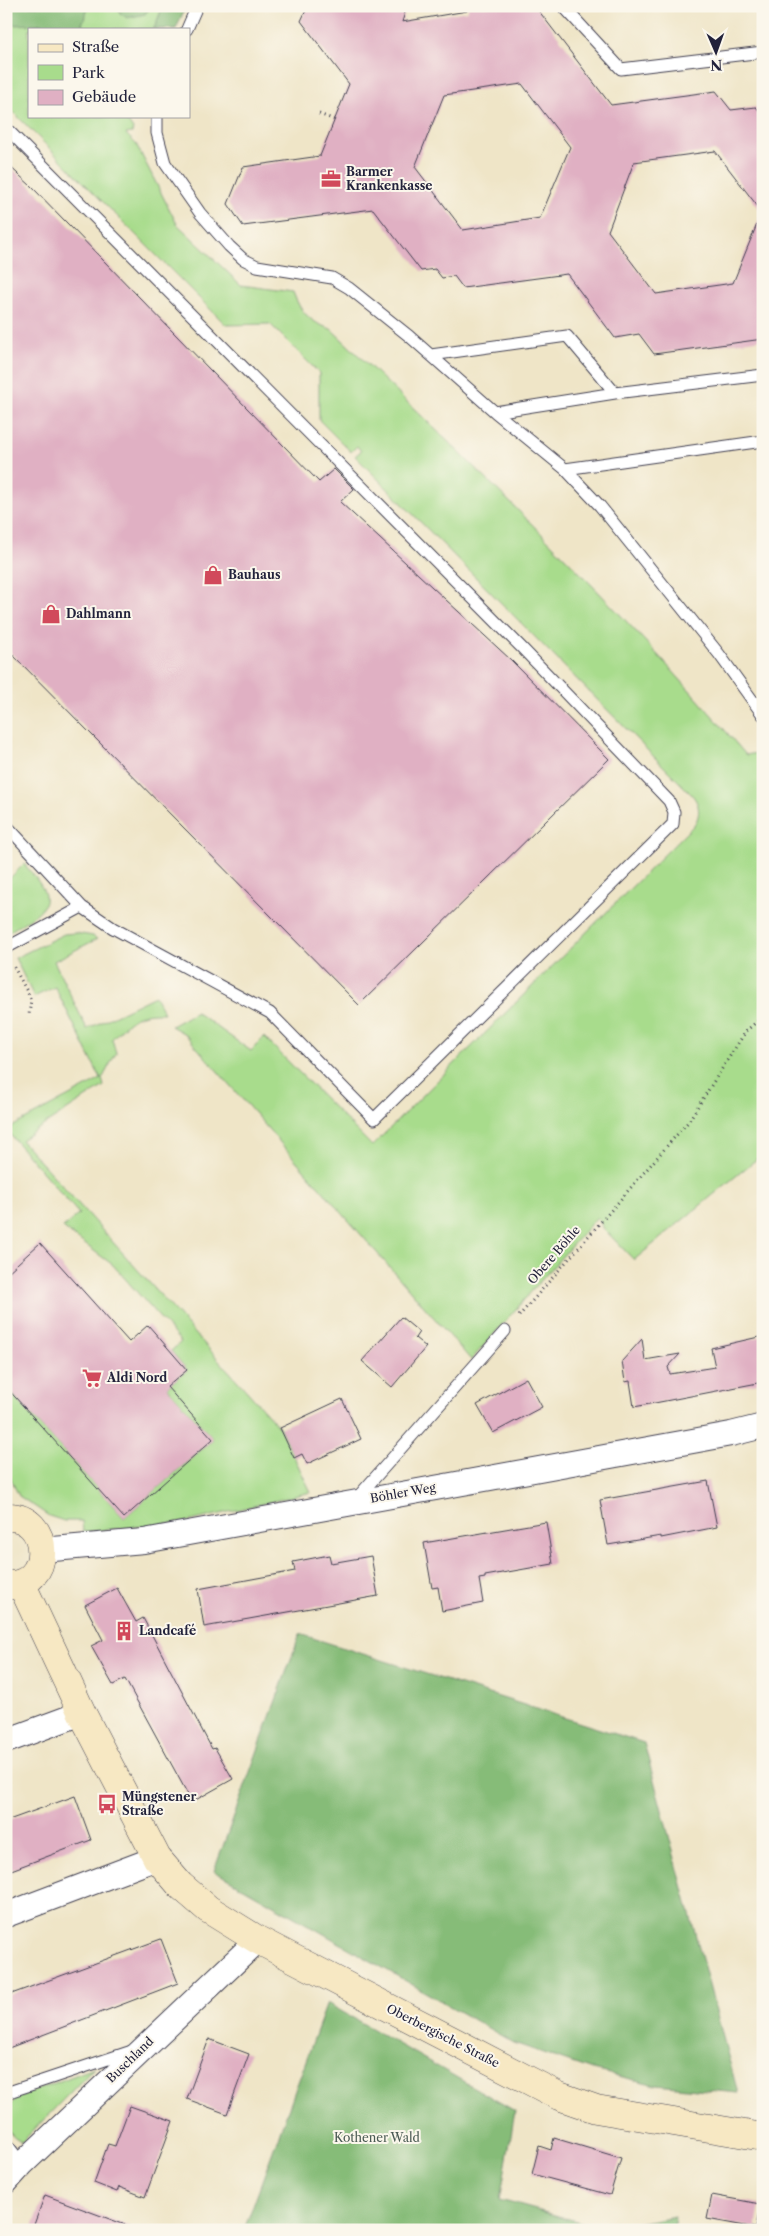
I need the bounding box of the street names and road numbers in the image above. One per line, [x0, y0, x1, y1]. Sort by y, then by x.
street label: Obere Böhle [524, 1222, 583, 1287]
street label: Böhler Weg [369, 1479, 438, 1506]
street label: Oberbergische Straße [384, 2001, 502, 2071]
street label: Buschland [103, 2033, 157, 2086]

